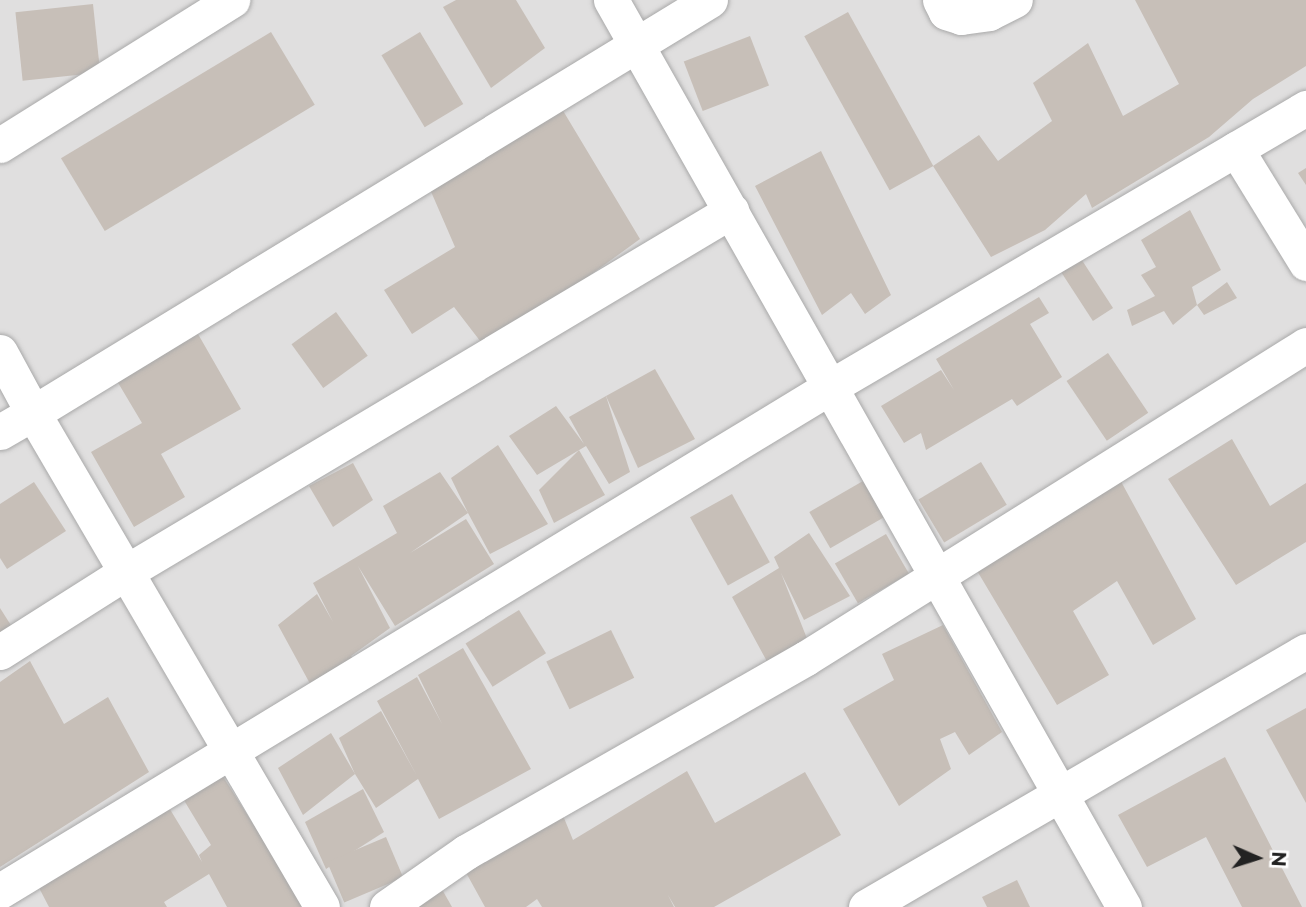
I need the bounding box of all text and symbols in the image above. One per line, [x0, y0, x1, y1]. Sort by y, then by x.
north arrow [1222, 823, 1292, 893]
text: N [1267, 851, 1290, 867]

